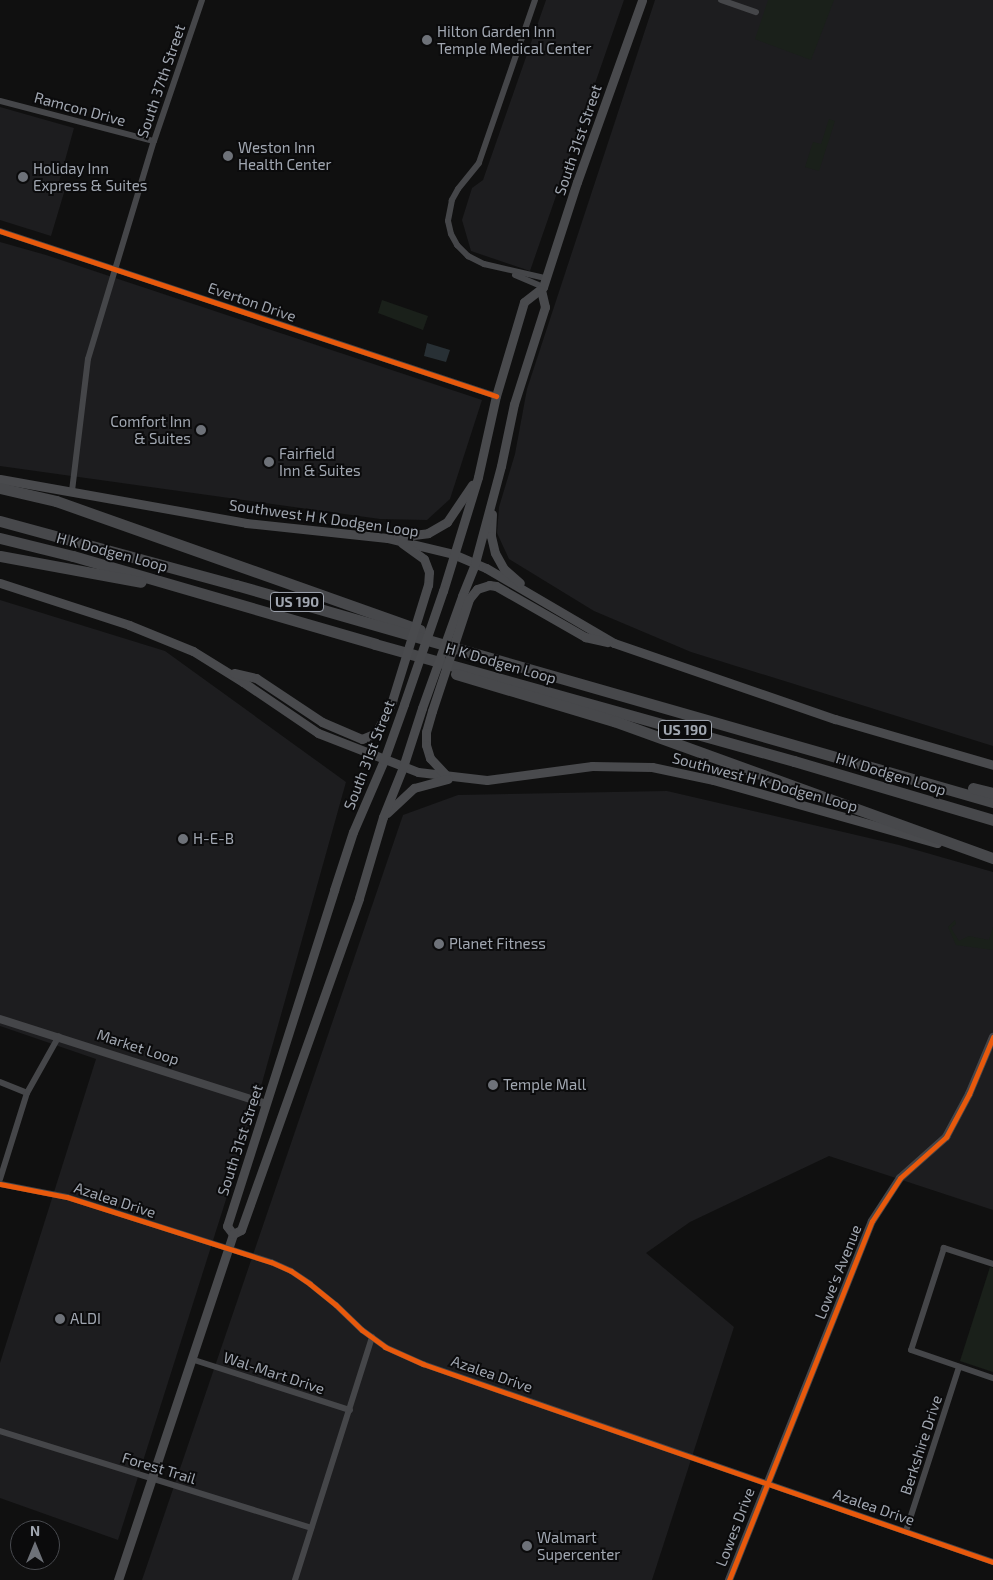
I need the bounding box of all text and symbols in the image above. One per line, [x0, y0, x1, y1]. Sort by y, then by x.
street label: South 37th Street [133, 22, 189, 140]
place label: Hilton Garden Inn Temple Medical Center [437, 22, 592, 57]
marker: Hilton Garden Inn Temple Medical Center [421, 34, 433, 46]
street label: South 31st Street [551, 82, 605, 198]
street label: Ramcon Drive [32, 88, 128, 130]
place label: Weston Inn Health Center [238, 138, 332, 173]
marker: Weston Inn Health Center [222, 150, 234, 162]
place label: Holiday Inn Express & Suites [33, 159, 147, 194]
marker: Holiday Inn Express & Suites [17, 171, 29, 183]
street label: Everton Drive [205, 278, 299, 326]
place label: Comfort Inn & Suites [110, 412, 191, 447]
marker: Comfort Inn & Suites [195, 424, 207, 436]
place label: Fairfield Inn & Suites [279, 444, 361, 479]
marker: Fairfield Inn & Suites [263, 456, 275, 468]
street label: Southwest H K Dodgen Loop [228, 496, 420, 540]
street label: H K Dodgen Loop [54, 528, 170, 576]
road number: US 190 [270, 590, 324, 614]
street label: H K Dodgen Loop [443, 639, 559, 687]
street label: South 31st Street [340, 698, 398, 812]
road number: US 190 [658, 718, 712, 742]
street label: Southwest H K Dodgen Loop [670, 749, 860, 815]
street label: H K Dodgen Loop [834, 749, 948, 799]
place label: H-E-B [193, 830, 234, 848]
marker: H-E-B [177, 833, 189, 845]
place label: Planet Fitness [449, 935, 546, 953]
marker: Planet Fitness [433, 938, 445, 950]
street label: Market Loop [95, 1025, 181, 1069]
place label: Temple Mall [503, 1076, 586, 1094]
marker: Temple Mall [487, 1079, 499, 1091]
street label: South 31st Street [214, 1082, 266, 1198]
street label: Azalea Drive [72, 1178, 158, 1222]
street label: Lowe's Avenue [811, 1222, 865, 1322]
place label: ALDI [70, 1310, 101, 1328]
marker: ALDI [54, 1313, 66, 1325]
street label: Wal-Mart Drive [221, 1348, 327, 1398]
street label: Azalea Drive [449, 1352, 535, 1396]
street label: Berkshire Drive [896, 1393, 946, 1497]
street label: Forest Trail [120, 1448, 198, 1488]
street label: Lowes Drive [712, 1485, 758, 1569]
street label: Azalea Drive [831, 1485, 917, 1529]
north arrow [10, 1520, 60, 1570]
text: N [30, 1522, 40, 1539]
place label: Walmart Supercenter [537, 1528, 620, 1563]
marker: Walmart Supercenter [521, 1540, 533, 1552]

